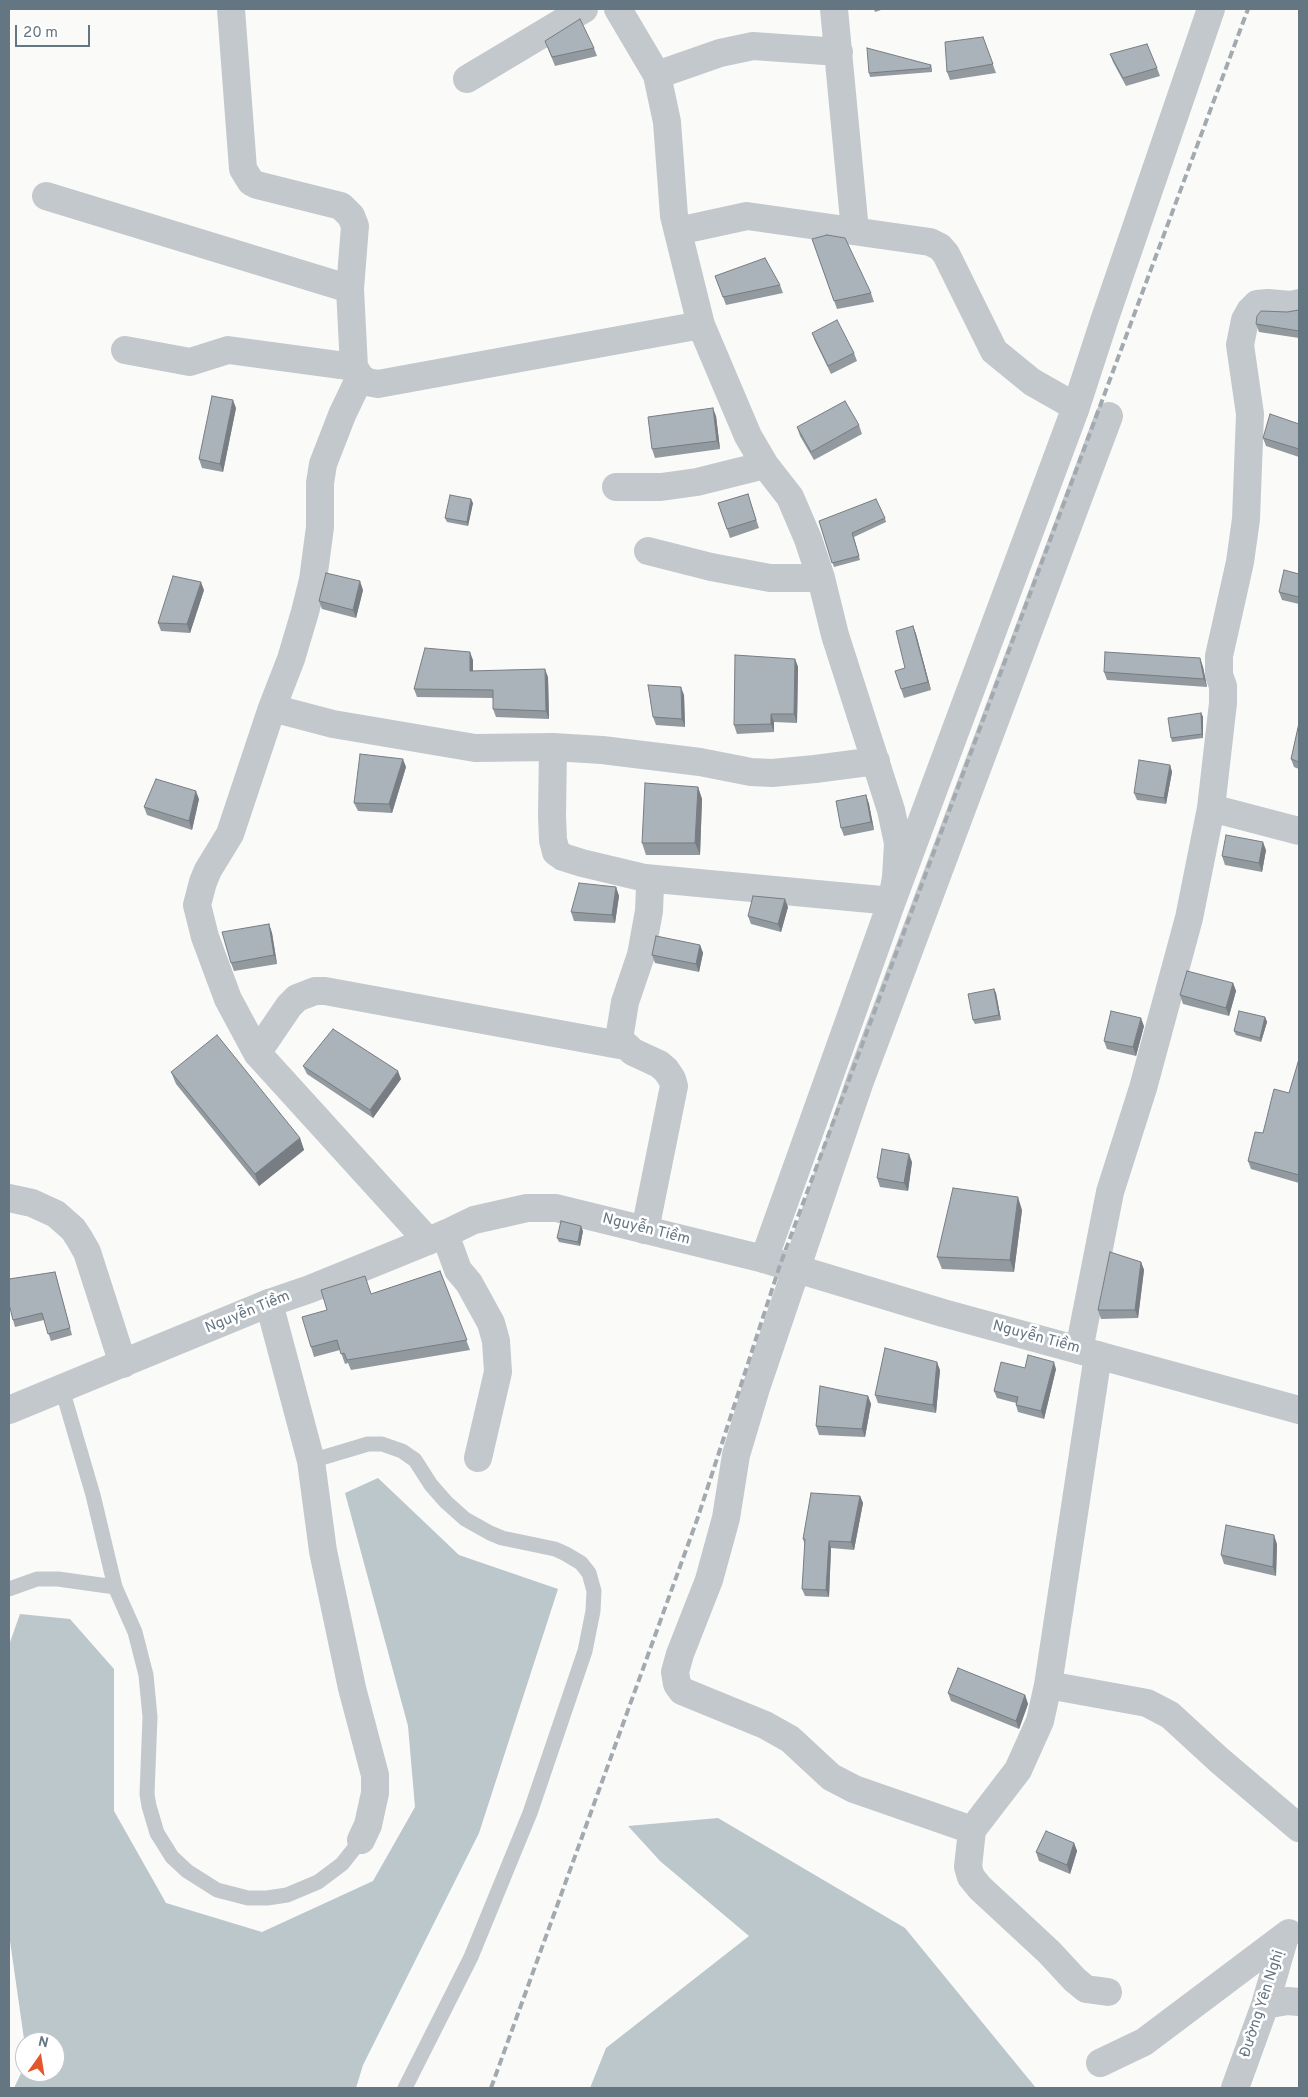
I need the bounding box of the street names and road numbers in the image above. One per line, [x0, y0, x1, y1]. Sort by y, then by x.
street label: Nguyễn Tiềm [600, 1210, 692, 1250]
street label: Nguyễn Tiềm [203, 1288, 293, 1338]
street label: Nguyễn Tiềm [990, 1318, 1082, 1358]
street label: Đường Yên Nghị [1237, 1948, 1289, 2060]

